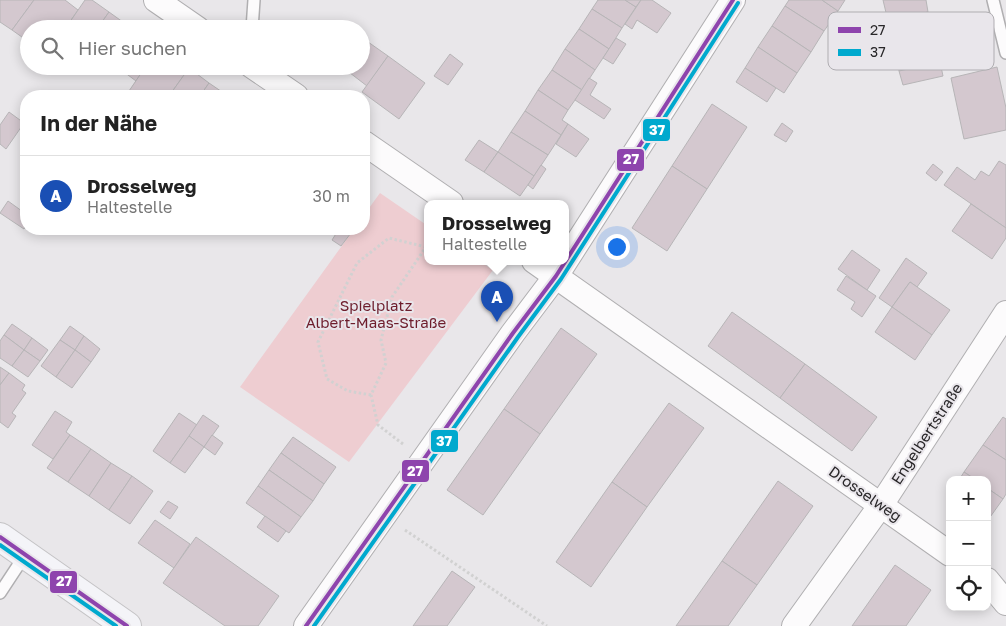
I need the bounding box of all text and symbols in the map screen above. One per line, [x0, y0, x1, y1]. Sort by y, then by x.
legend [828, 12, 994, 70]
search box [20, 20, 370, 75]
text: 27 [870, 21, 886, 38]
icon: search [38, 34, 66, 62]
text: Hier suchen [78, 36, 187, 59]
text: 37 [870, 43, 886, 60]
text: In der Nähe [40, 110, 157, 136]
line badge: 37 [642, 118, 671, 142]
text: 37 [649, 121, 665, 138]
line badge: 27 [616, 148, 645, 172]
text: 27 [623, 150, 639, 167]
text: Drosselweg [87, 174, 196, 197]
text: A [50, 186, 62, 206]
text: 30 m [313, 186, 350, 206]
text: Haltestelle [87, 197, 172, 217]
popup [424, 200, 569, 265]
text: Drosselweg [442, 211, 551, 234]
text: Haltestelle [442, 234, 527, 254]
your location [604, 234, 630, 260]
pin: A [481, 281, 513, 322]
park label: Spielplatz Albert-Maas-Straße [306, 296, 446, 331]
street label: Engelbertstraße [887, 379, 966, 487]
line badge: 37 [430, 429, 459, 453]
text: 37 [436, 432, 452, 449]
line badge: 27 [401, 459, 430, 483]
text: 27 [407, 462, 423, 479]
street label: Drosselweg [826, 462, 905, 525]
map controls [946, 476, 991, 611]
button: + [946, 476, 991, 521]
button: − [946, 521, 991, 566]
button: locate [946, 566, 991, 611]
line badge: 27 [49, 570, 78, 594]
text: 27 [56, 572, 72, 589]

